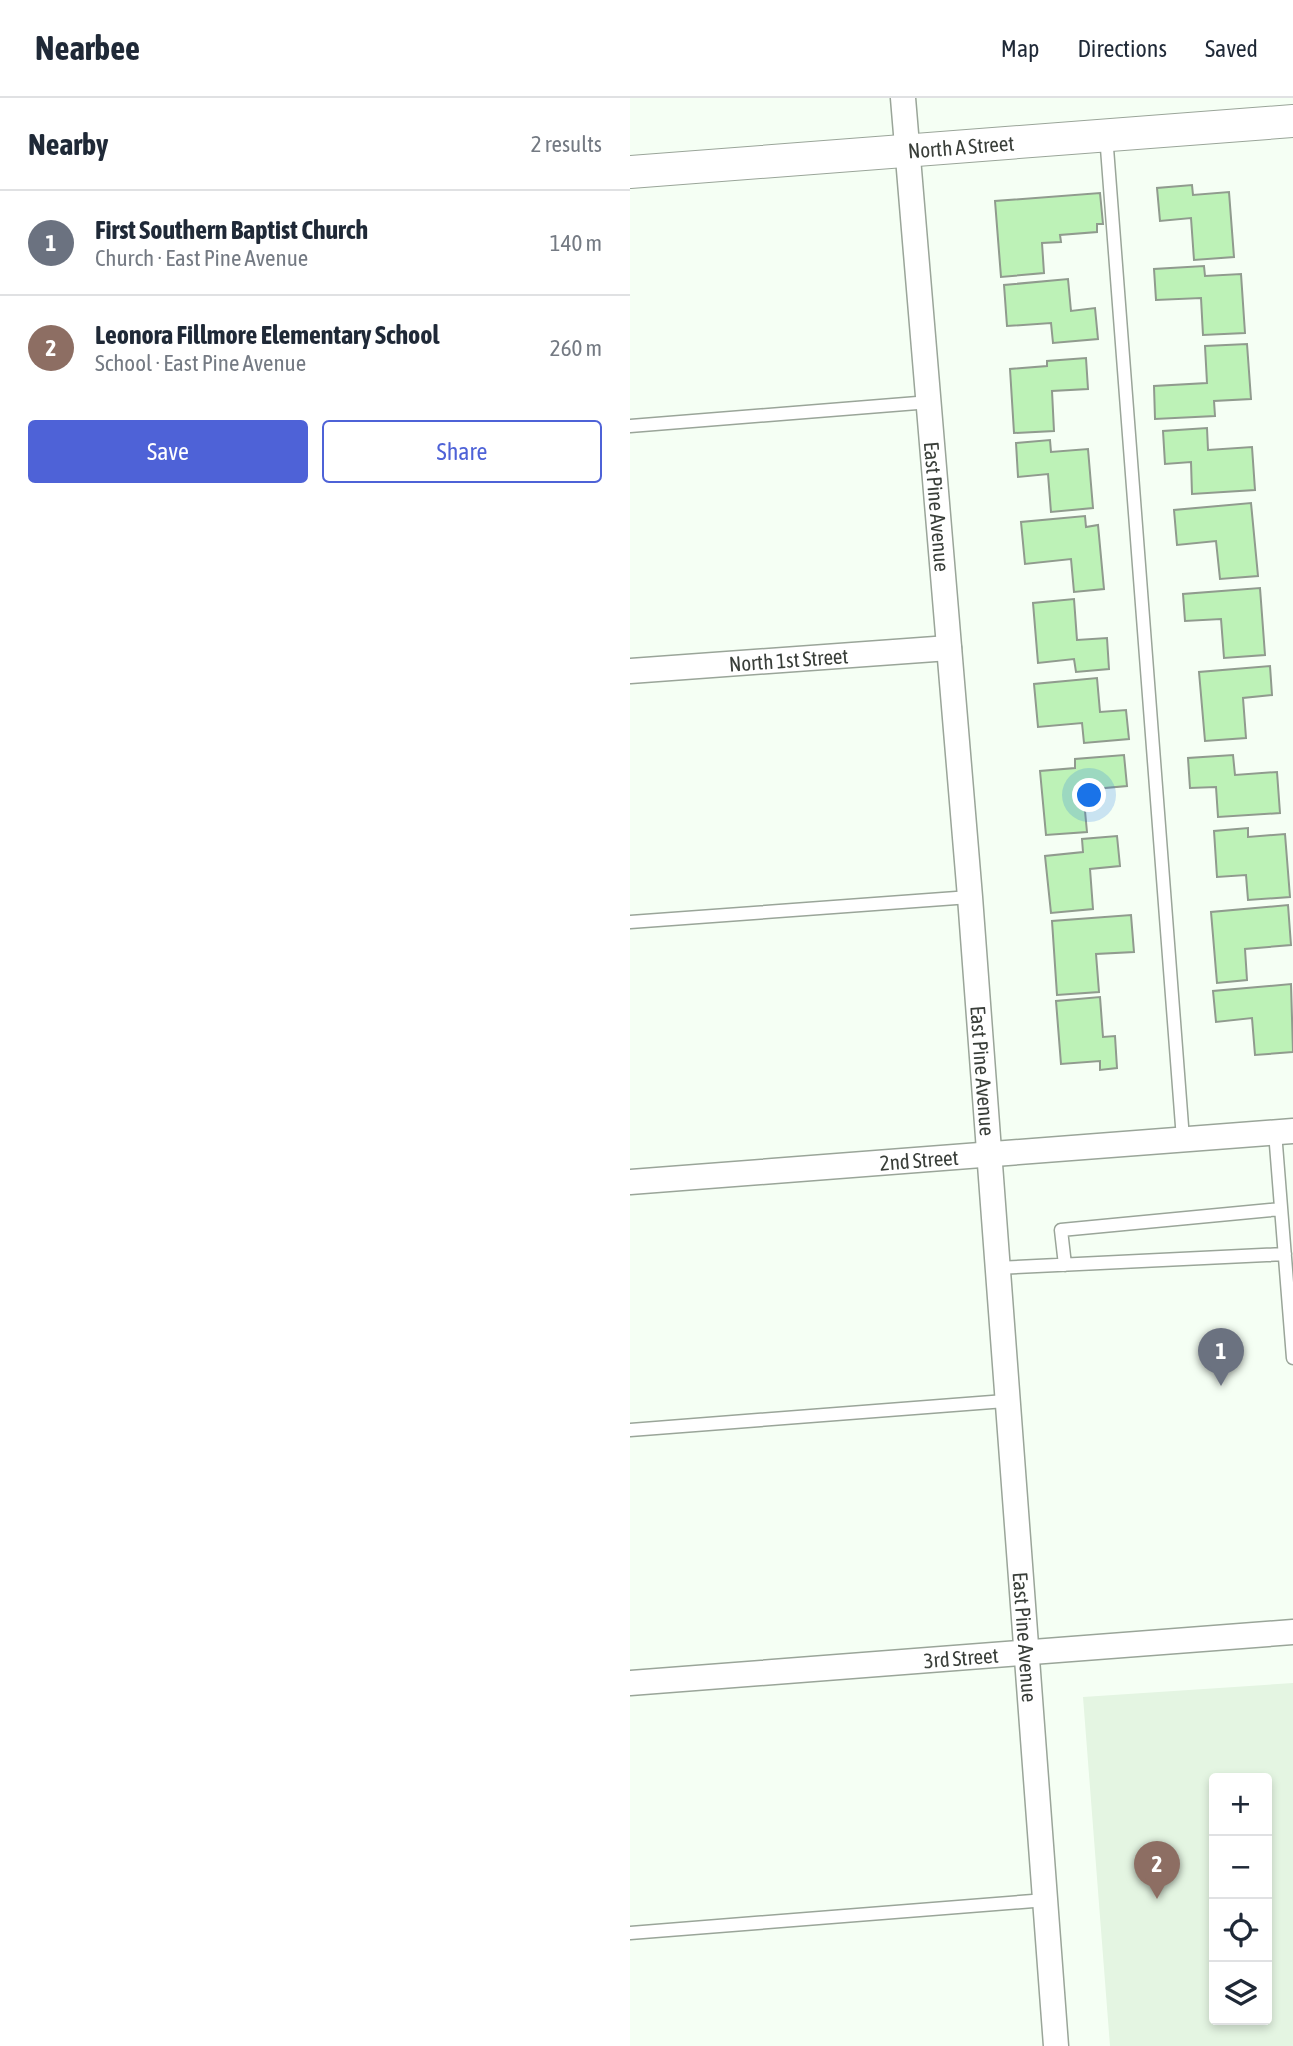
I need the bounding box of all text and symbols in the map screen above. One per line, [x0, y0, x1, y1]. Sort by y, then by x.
text: Nearbee [35, 29, 140, 67]
text: Map [1001, 35, 1039, 62]
text: Directions [1077, 35, 1167, 62]
text: Saved [1205, 35, 1258, 62]
text: Nearby [28, 127, 108, 161]
street label: North A Street [907, 130, 1015, 163]
text: 2 results [531, 131, 602, 157]
text: First Southern Baptist Church [95, 215, 368, 245]
text: 1 [46, 230, 56, 256]
text: 140 m [550, 230, 602, 256]
text: Church · East Pine Avenue [95, 245, 308, 271]
text: Leonora Fillmore Elementary School [95, 320, 439, 350]
text: 2 [46, 335, 56, 361]
text: 260 m [550, 335, 602, 361]
text: School · East Pine Avenue [95, 350, 306, 376]
button: Save [28, 420, 308, 483]
button: Share [322, 420, 602, 483]
street label: East Pine Avenue [920, 440, 955, 573]
street label: North 1st Street [728, 643, 849, 676]
your location [1072, 778, 1106, 812]
street label: East Pine Avenue [966, 1005, 1000, 1137]
street label: 2nd Street [879, 1145, 959, 1175]
pin: 1 [1198, 1328, 1244, 1386]
street label: East Pine Avenue [1009, 1571, 1042, 1703]
street label: 3rd Street [923, 1643, 999, 1672]
map controls [1209, 1773, 1272, 2025]
button: + [1209, 1773, 1272, 1836]
button: − [1209, 1836, 1272, 1899]
pin: 2 [1134, 1841, 1180, 1899]
button: locate [1209, 1899, 1272, 1962]
button: layers [1209, 1962, 1272, 2025]

